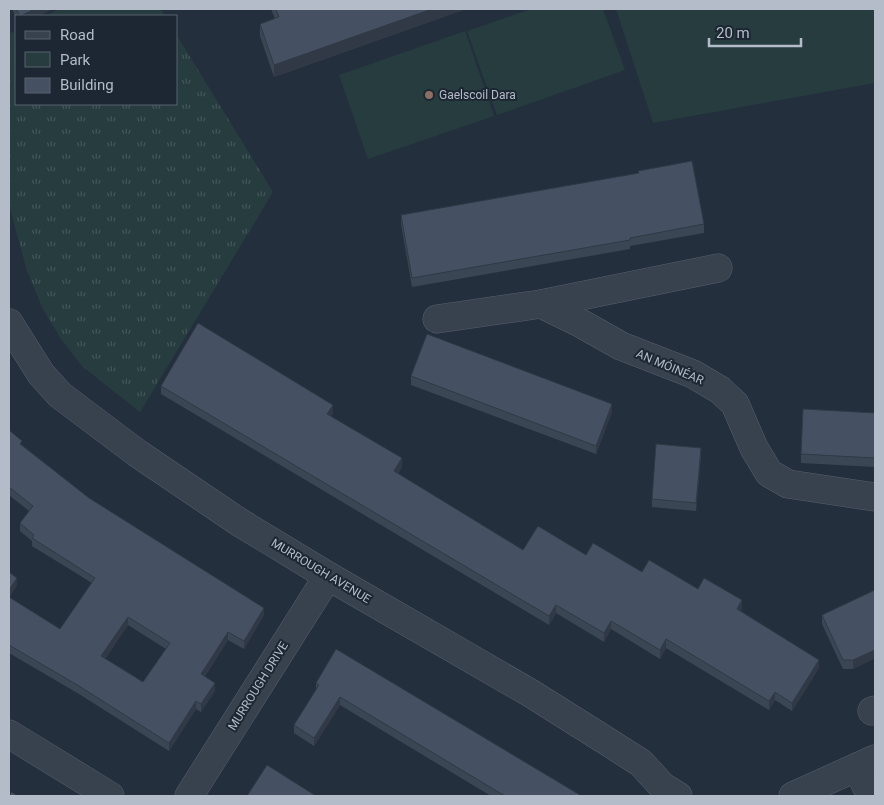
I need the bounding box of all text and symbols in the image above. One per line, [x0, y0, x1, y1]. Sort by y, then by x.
legend [15, 15, 178, 105]
scale bar [709, 15, 802, 47]
text: 20 m [716, 24, 750, 42]
text: Road [60, 26, 94, 44]
text: Park [60, 51, 91, 69]
text: Building [60, 76, 114, 94]
place label: Gaelscoil Dara [439, 88, 516, 102]
marker: Gaelscoil Dara [423, 89, 435, 101]
street label: AN MÓINÉAR [634, 346, 707, 388]
street label: MURROUGH AVENUE [269, 536, 373, 606]
street label: MURROUGH DRIVE [225, 639, 291, 733]

